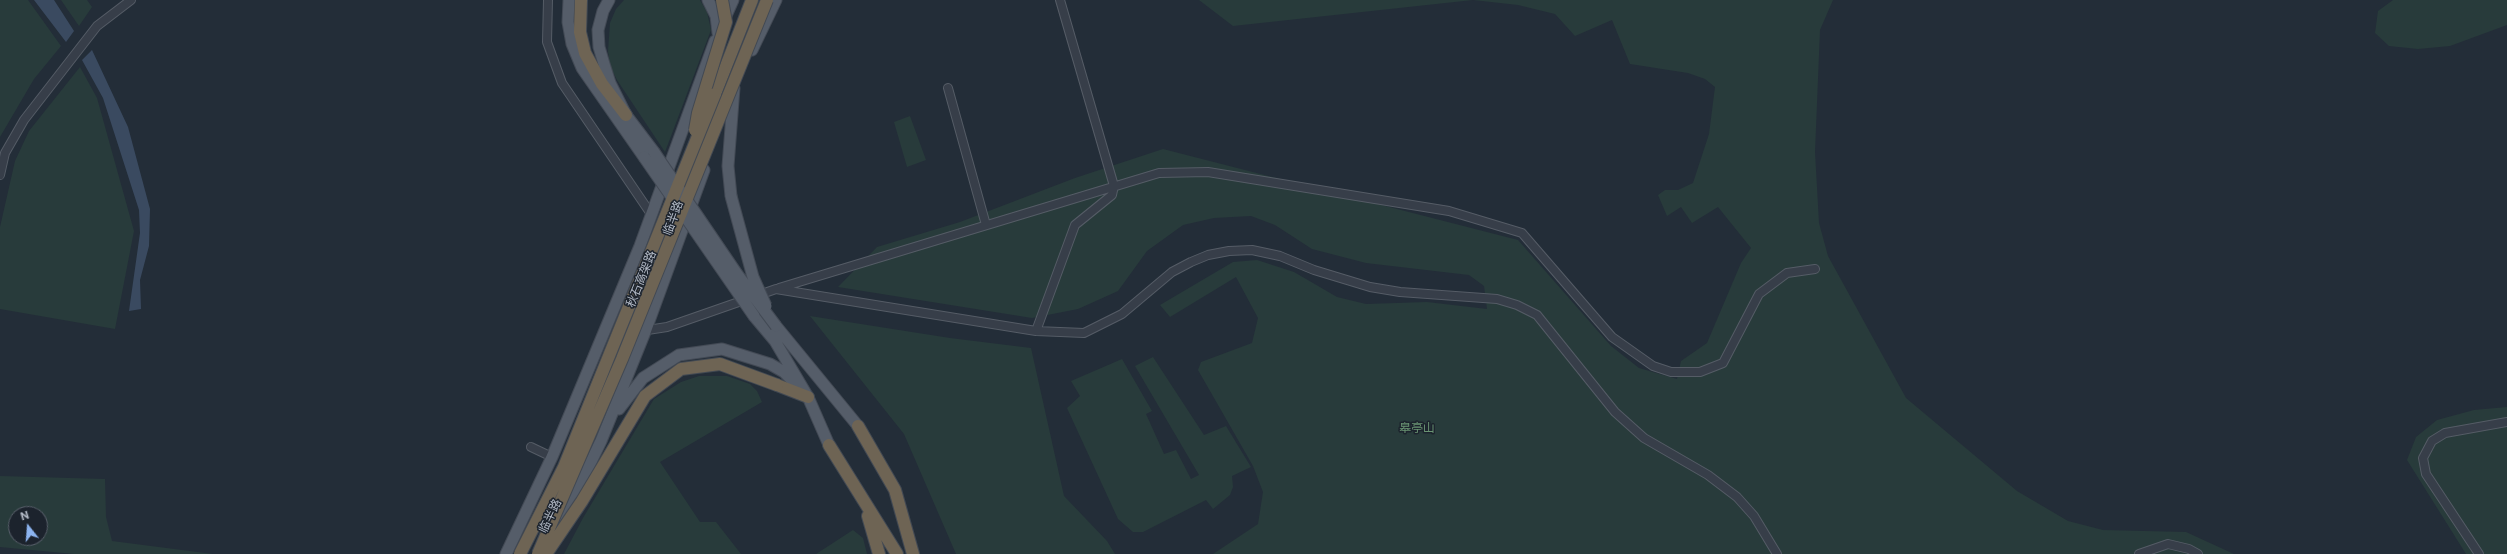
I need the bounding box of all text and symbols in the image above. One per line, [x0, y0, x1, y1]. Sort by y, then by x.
street label: 临半路 [660, 199, 686, 237]
street label: 秋石高架路 [623, 248, 659, 310]
park label: 皋亭山 [1399, 421, 1435, 435]
street label: 临半路 [536, 497, 564, 535]
north arrow [8, 506, 48, 546]
text: N [19, 508, 30, 522]

